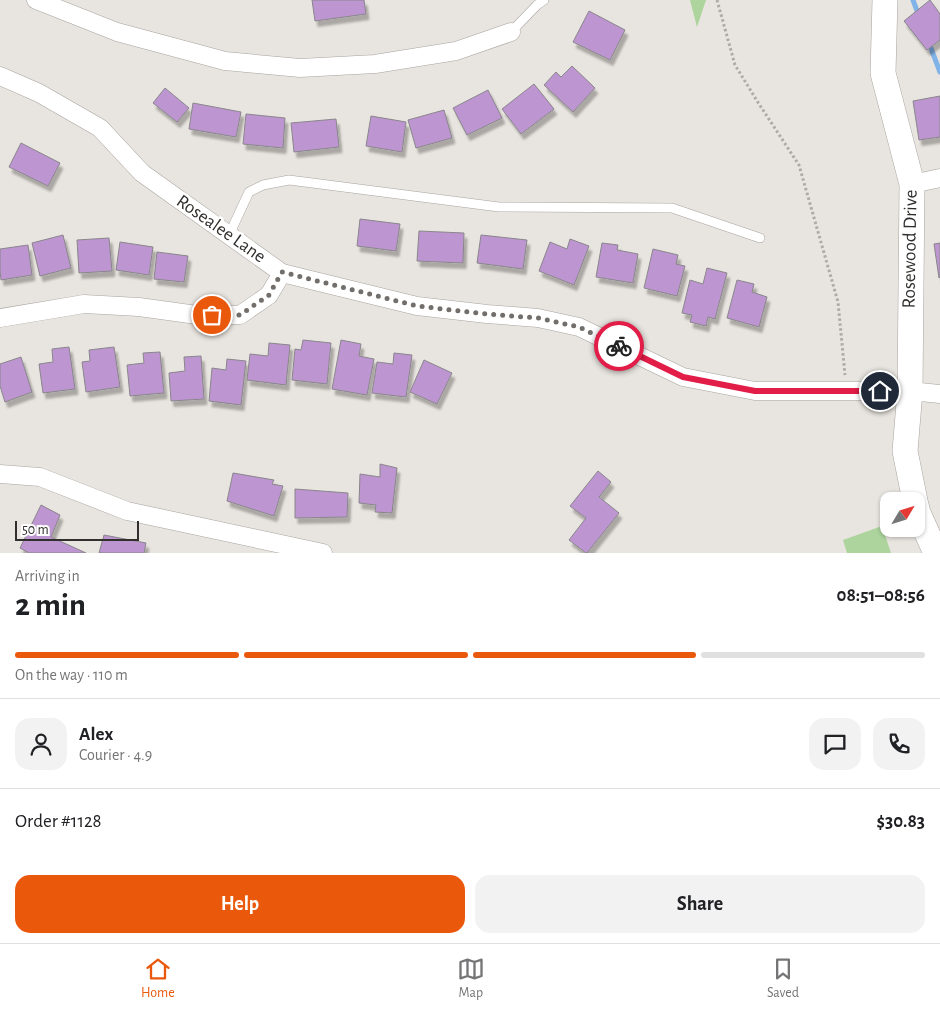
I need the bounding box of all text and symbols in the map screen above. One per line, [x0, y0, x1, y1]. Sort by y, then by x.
street label: Rosewood Drive [899, 189, 921, 309]
street label: Rosealee Lane [173, 191, 269, 267]
pin [191, 294, 233, 336]
icon: bag [198, 301, 226, 329]
courier [594, 321, 644, 371]
icon: bike [605, 332, 633, 360]
pin [859, 370, 901, 412]
icon: home [866, 377, 894, 405]
north arrow [880, 492, 925, 538]
map controls [880, 492, 925, 537]
scale bar [15, 518, 139, 541]
text: 50 m [22, 523, 49, 537]
text: Arriving in [15, 568, 80, 584]
text: 08:51–08:56 [837, 586, 925, 605]
text: 2 min [15, 589, 86, 621]
text: On the way · 110 m [15, 667, 128, 683]
button: person [15, 718, 67, 770]
button: chat [809, 718, 861, 770]
button: phone [873, 718, 925, 770]
text: Alex [79, 725, 113, 744]
text: Courier · 4.9 [79, 747, 152, 763]
text: Order #1128 [15, 812, 102, 831]
text: $30.83 [876, 812, 925, 831]
button: Help [15, 875, 465, 933]
button: Share [475, 875, 925, 933]
tab: Home [141, 955, 175, 1002]
tab: Map [457, 955, 485, 1002]
tab: Saved [767, 955, 799, 1002]

